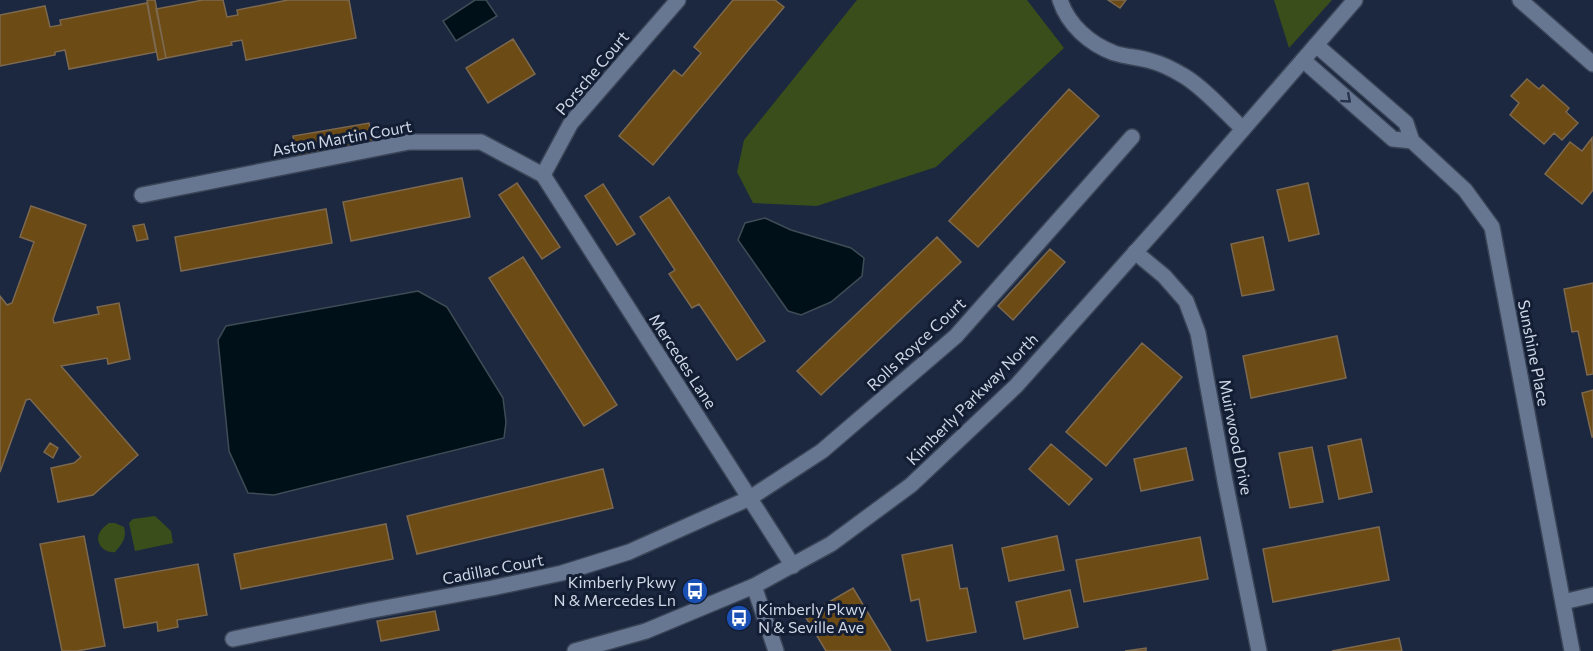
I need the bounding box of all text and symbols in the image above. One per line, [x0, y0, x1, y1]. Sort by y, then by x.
street label: Porsche Court [551, 27, 633, 119]
one-way arrow [1340, 92, 1351, 103]
street label: Aston Martin Court [270, 116, 414, 159]
street label: Rolls Royce Court [863, 293, 969, 394]
street label: Sunshine Place [1515, 298, 1554, 408]
street label: Mercedes Lane [646, 310, 721, 412]
street label: Kimberly Parkway North [902, 329, 1041, 468]
street label: Muirwood Drive [1216, 378, 1257, 496]
street label: Cadillac Court [441, 549, 545, 588]
place label: Kimberly Pkwy N & Mercedes Ln [554, 572, 676, 609]
bus stop icon: Kimberly Pkwy N & Mercedes Ln [680, 576, 710, 606]
place label: Kimberly Pkwy N & Seville Ave [758, 599, 866, 636]
bus stop icon: Kimberly Pkwy N & Seville Ave [724, 603, 754, 633]

